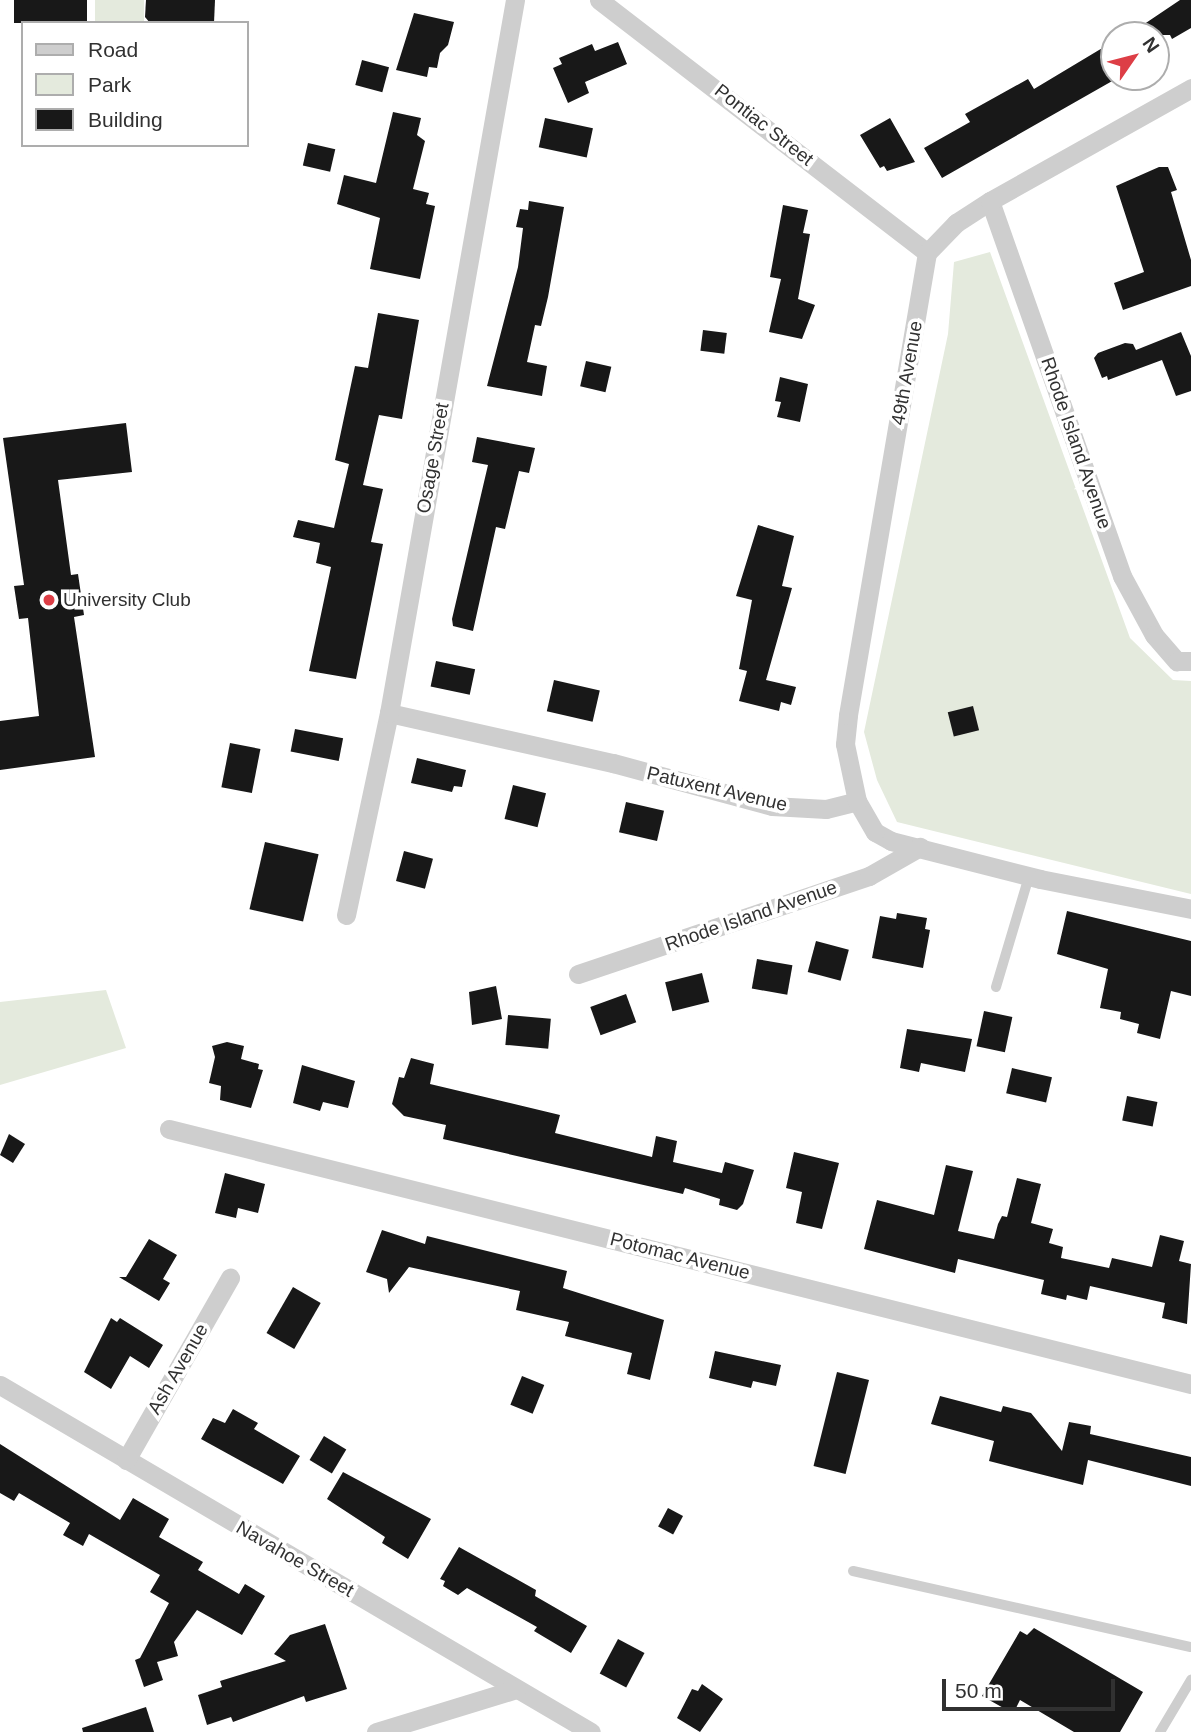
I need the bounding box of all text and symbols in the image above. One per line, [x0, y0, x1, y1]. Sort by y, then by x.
legend [21, 21, 248, 147]
north arrow [1100, 21, 1170, 91]
text: N [1138, 33, 1164, 56]
text: Road [88, 38, 138, 61]
text: Park [88, 73, 131, 96]
street label: Pontiac Street [710, 79, 818, 171]
text: Building [88, 108, 163, 131]
street label: 49th Avenue [887, 319, 927, 427]
street label: Rhode Island Avenue [1036, 354, 1116, 532]
street label: Osage Street [412, 401, 454, 515]
place label: University Club [63, 589, 191, 611]
marker: University Club [41, 592, 57, 608]
street label: Patuxent Avenue [644, 762, 790, 816]
street label: Rhode Island Avenue [662, 876, 840, 956]
street label: Potomac Avenue [607, 1227, 753, 1285]
street label: Ash Avenue [143, 1319, 213, 1419]
street label: Navahoe Street [232, 1516, 358, 1602]
scale bar [946, 1666, 1119, 1710]
text: 50 m [955, 1679, 1002, 1702]

